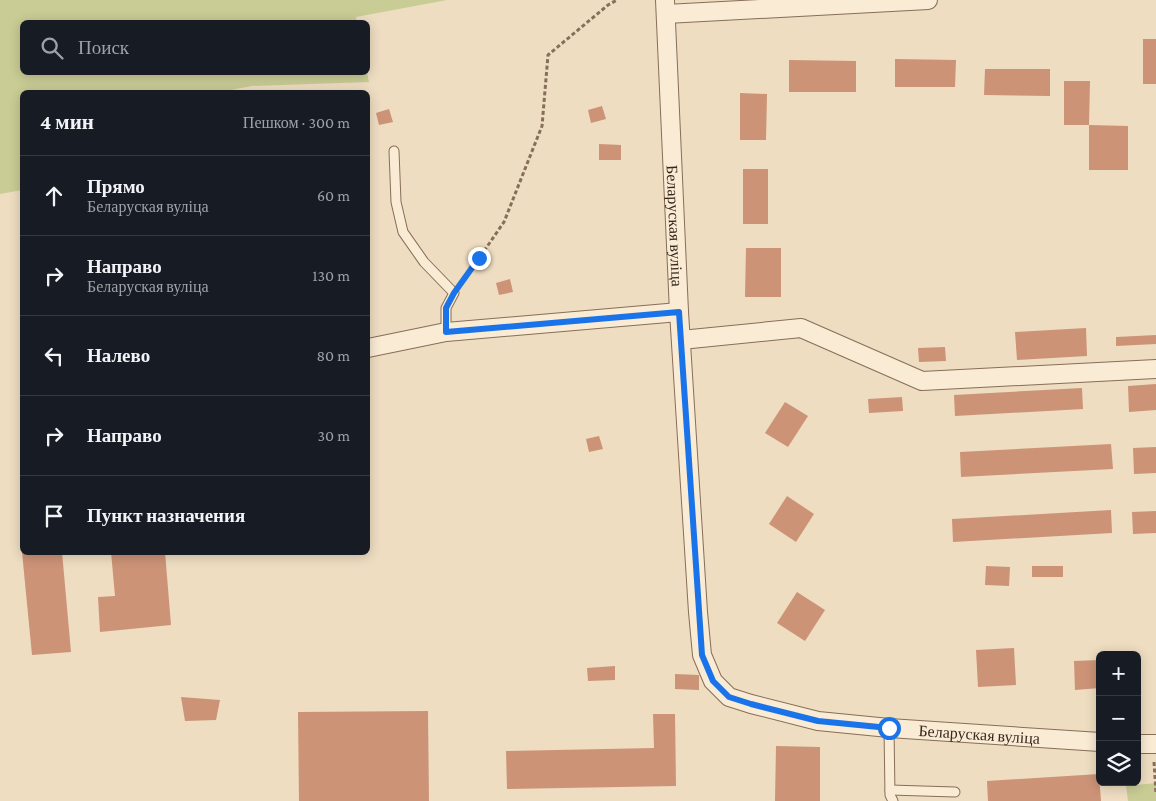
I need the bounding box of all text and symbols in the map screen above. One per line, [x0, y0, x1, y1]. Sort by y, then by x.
search box [20, 20, 370, 75]
icon: search [38, 34, 66, 62]
text: Поиск [78, 37, 129, 58]
text: 4 мин [40, 110, 94, 134]
text: Пешком · 300 m [243, 114, 350, 131]
street label: Беларуская вуліца [664, 165, 686, 287]
text: Прямо [87, 176, 145, 197]
icon: ahead [40, 182, 68, 210]
text: 60 m [317, 187, 350, 204]
text: Беларуская вуліца [87, 198, 209, 215]
route end [468, 247, 491, 270]
text: Направо [87, 256, 162, 277]
icon: right [40, 262, 68, 290]
text: 130 m [312, 267, 350, 284]
text: Беларуская вуліца [87, 278, 209, 295]
icon: left [40, 342, 68, 370]
text: Налево [87, 345, 150, 366]
text: 80 m [316, 347, 350, 364]
icon: right [40, 422, 68, 450]
text: Направо [87, 425, 162, 446]
text: 30 m [318, 427, 350, 444]
icon: arrive [40, 502, 68, 530]
text: Пункт назначения [87, 505, 245, 526]
map controls [1096, 651, 1141, 786]
button: + [1096, 651, 1141, 696]
button: − [1096, 696, 1141, 741]
route start [878, 717, 901, 740]
street label: Беларуская вуліца [918, 721, 1041, 747]
button: layers [1096, 741, 1141, 786]

